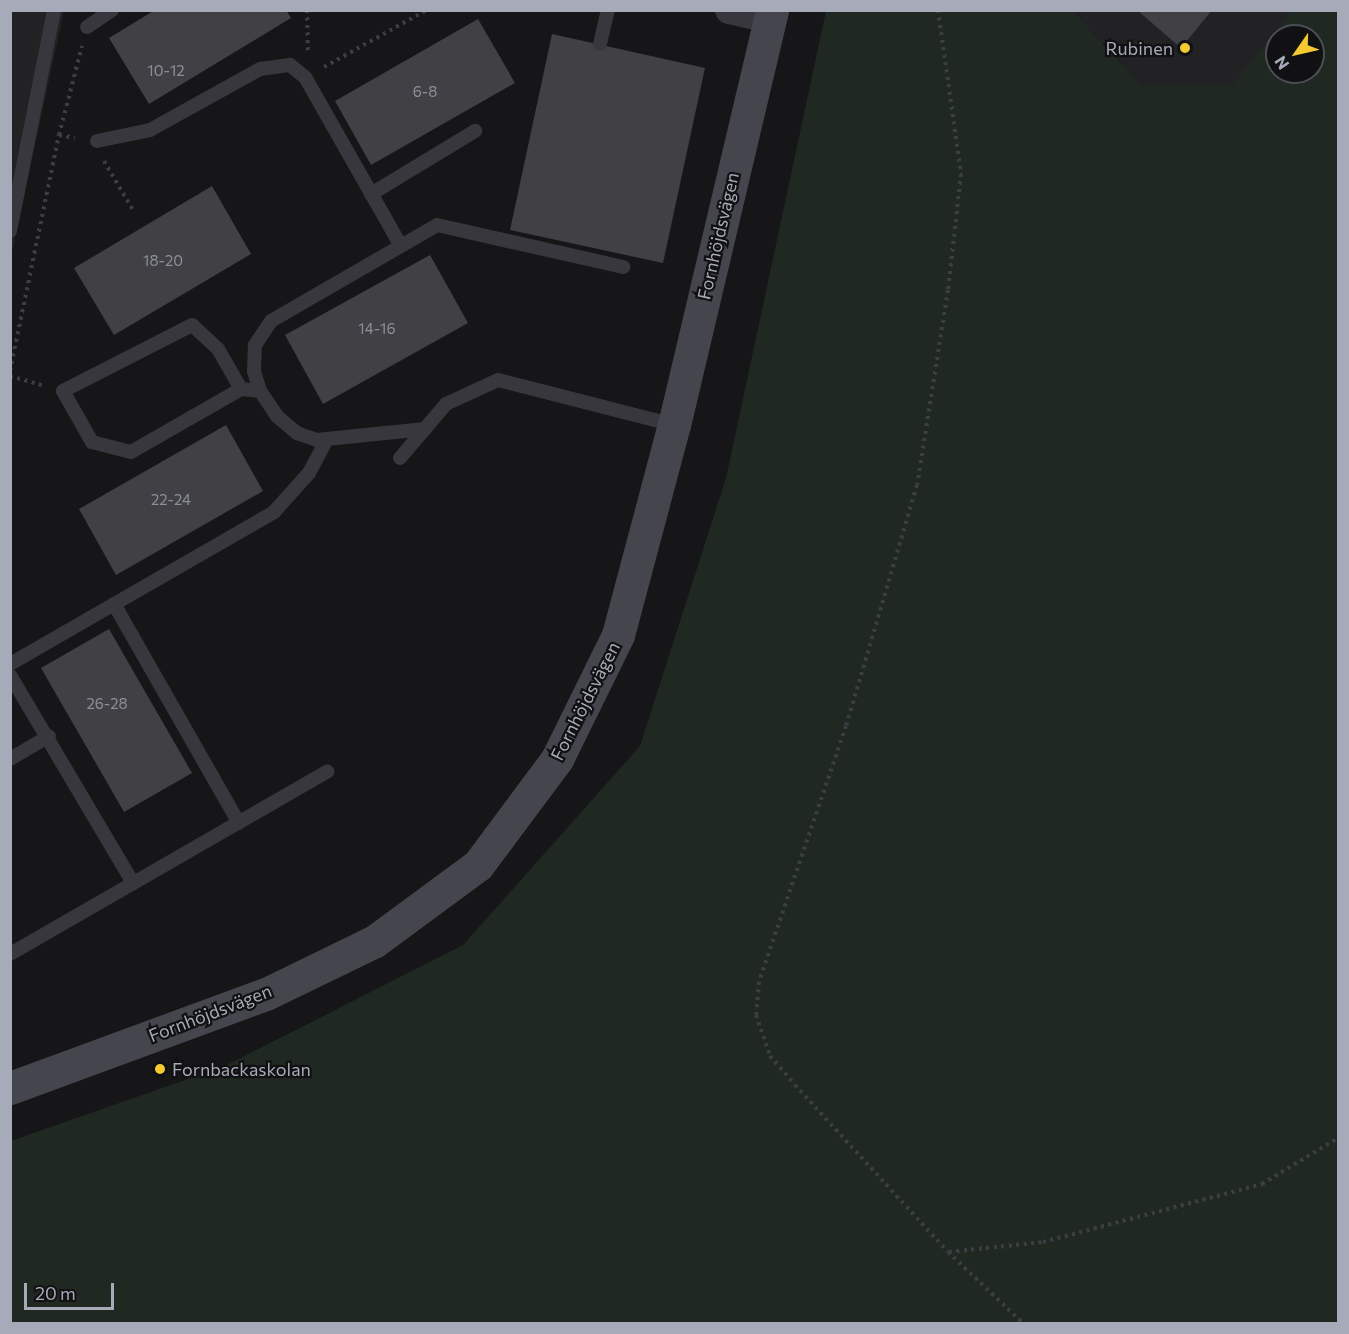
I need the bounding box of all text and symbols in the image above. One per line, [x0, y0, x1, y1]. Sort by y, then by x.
north arrow [1265, 24, 1325, 84]
place label: Rubinen [1106, 37, 1173, 59]
marker: Rubinen [1178, 41, 1192, 55]
text: N [1270, 53, 1293, 74]
house number: 10-12 [147, 62, 185, 80]
house number: 6-8 [413, 83, 437, 101]
street label: Fornhöjdsvägen [693, 170, 743, 302]
house number: 18-20 [143, 252, 183, 270]
house number: 14-16 [358, 320, 396, 338]
house number: 22-24 [151, 491, 191, 509]
street label: Fornhöjdsvägen [546, 638, 624, 764]
house number: 26-28 [86, 695, 128, 713]
street label: Fornhöjdsvägen [145, 980, 275, 1046]
place label: Fornbackaskolan [172, 1058, 311, 1080]
marker: Fornbackaskolan [153, 1062, 167, 1076]
scale bar [27, 1271, 117, 1309]
text: 20 m [35, 1282, 76, 1304]

